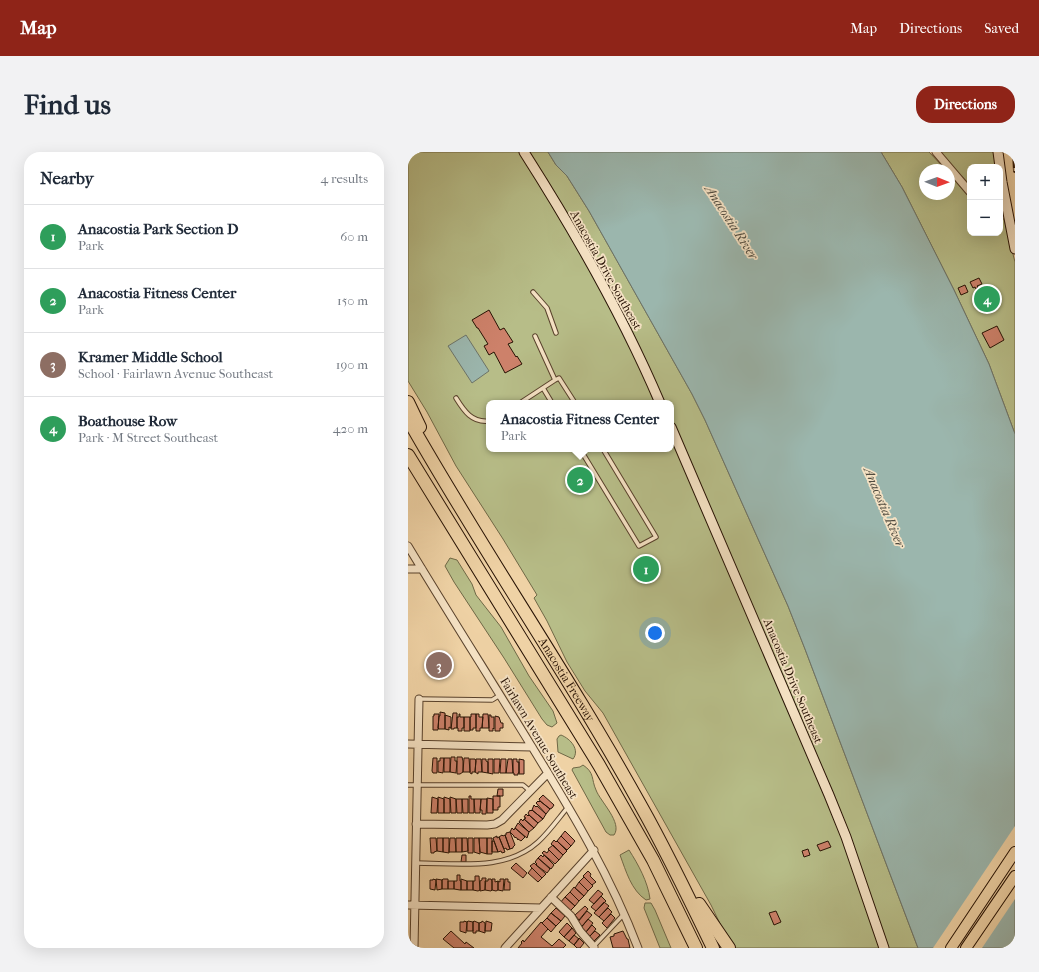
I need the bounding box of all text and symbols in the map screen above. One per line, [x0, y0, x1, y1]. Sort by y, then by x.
text: Map [20, 17, 56, 39]
text: Map [850, 20, 877, 37]
text: Directions [899, 20, 962, 37]
text: Saved [984, 20, 1019, 37]
button: Directions [916, 86, 1015, 123]
text: Find us [24, 88, 111, 121]
north arrow [919, 164, 955, 200]
map controls [967, 164, 1003, 236]
button: + [967, 164, 1003, 200]
text: Nearby [40, 168, 94, 188]
text: 4 results [321, 171, 368, 186]
water label: Anacostia River [701, 181, 762, 263]
button: − [967, 200, 1003, 236]
street label: Anacostia Drive Southeast [567, 207, 645, 333]
text: Anacostia Park Section D [78, 220, 238, 238]
text: 1 [51, 229, 55, 244]
text: 60 m [340, 229, 368, 244]
text: Park [78, 238, 104, 253]
text: Anacostia Fitness Center [78, 284, 236, 302]
pin: 4 [974, 284, 1000, 314]
text: 2 [50, 293, 56, 308]
text: 150 m [337, 293, 368, 308]
text: Park [78, 302, 104, 317]
text: Kramer Middle School [78, 348, 223, 366]
text: 3 [50, 357, 56, 372]
text: 190 m [336, 357, 368, 372]
text: School · Fairlawn Avenue Southeast [78, 366, 273, 381]
popup [486, 400, 674, 452]
text: Anacostia Fitness Center [501, 410, 659, 428]
text: Boathouse Row [78, 412, 177, 430]
text: 4 [49, 421, 57, 436]
text: 420 m [333, 421, 368, 436]
text: Park [501, 428, 527, 443]
text: Park · M Street Southeast [78, 430, 218, 445]
water label: Anacostia River [860, 463, 909, 551]
pin: 2 [567, 465, 593, 495]
pin: 1 [633, 554, 659, 584]
street label: Anacostia Drive Southeast [760, 616, 826, 746]
your location [645, 623, 665, 643]
street label: Anacostia Freeway [535, 634, 598, 725]
pin: 3 [426, 650, 452, 680]
street label: Fairlawn Avenue Southeast [497, 675, 581, 802]

